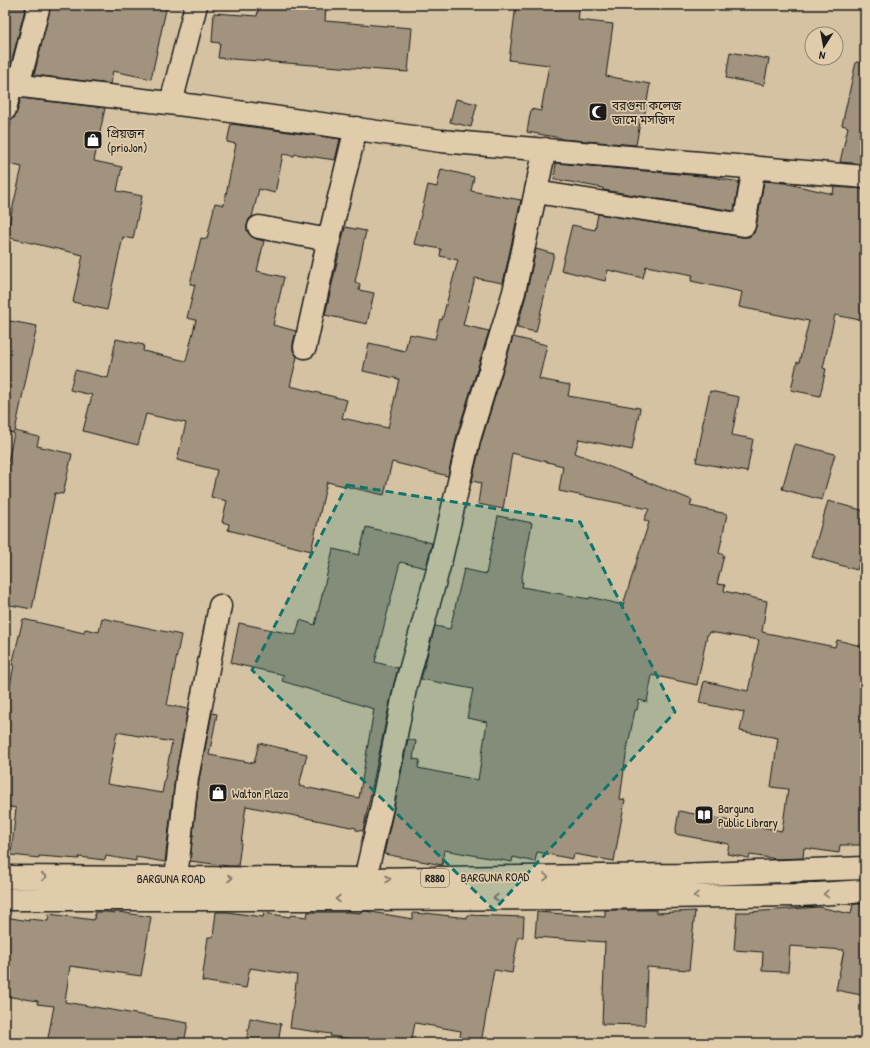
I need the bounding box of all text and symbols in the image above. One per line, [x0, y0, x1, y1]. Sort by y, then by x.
north arrow [804, 26, 844, 66]
text: N [818, 48, 826, 63]
place label: বরগুনা কলেজ জামে মসজিদ [611, 97, 682, 128]
mosque icon: বরগুনা কলেজ জামে মসজিদ [587, 101, 609, 123]
place label: প্রিয়জন (prioJon) [106, 125, 147, 156]
shop icon: প্রিয়জন (prioJon) [82, 129, 104, 151]
shop icon: Walton Plaza [207, 782, 229, 804]
place label: Walton Plaza [232, 785, 288, 802]
place label: Barguna Public Library [718, 800, 778, 831]
library icon: Barguna Public Library [693, 804, 715, 826]
street label: BARGUNA ROAD [461, 868, 530, 886]
road number: R880 [421, 869, 449, 887]
street label: BARGUNA ROAD [137, 870, 206, 887]
one-way arrow [41, 873, 47, 881]
one-way arrow [543, 873, 549, 881]
one-way arrow [227, 874, 233, 882]
one-way arrow [385, 874, 391, 883]
one-way arrow [823, 889, 829, 898]
one-way arrow [693, 892, 699, 900]
one-way arrow [493, 894, 499, 902]
one-way arrow [335, 895, 341, 903]

